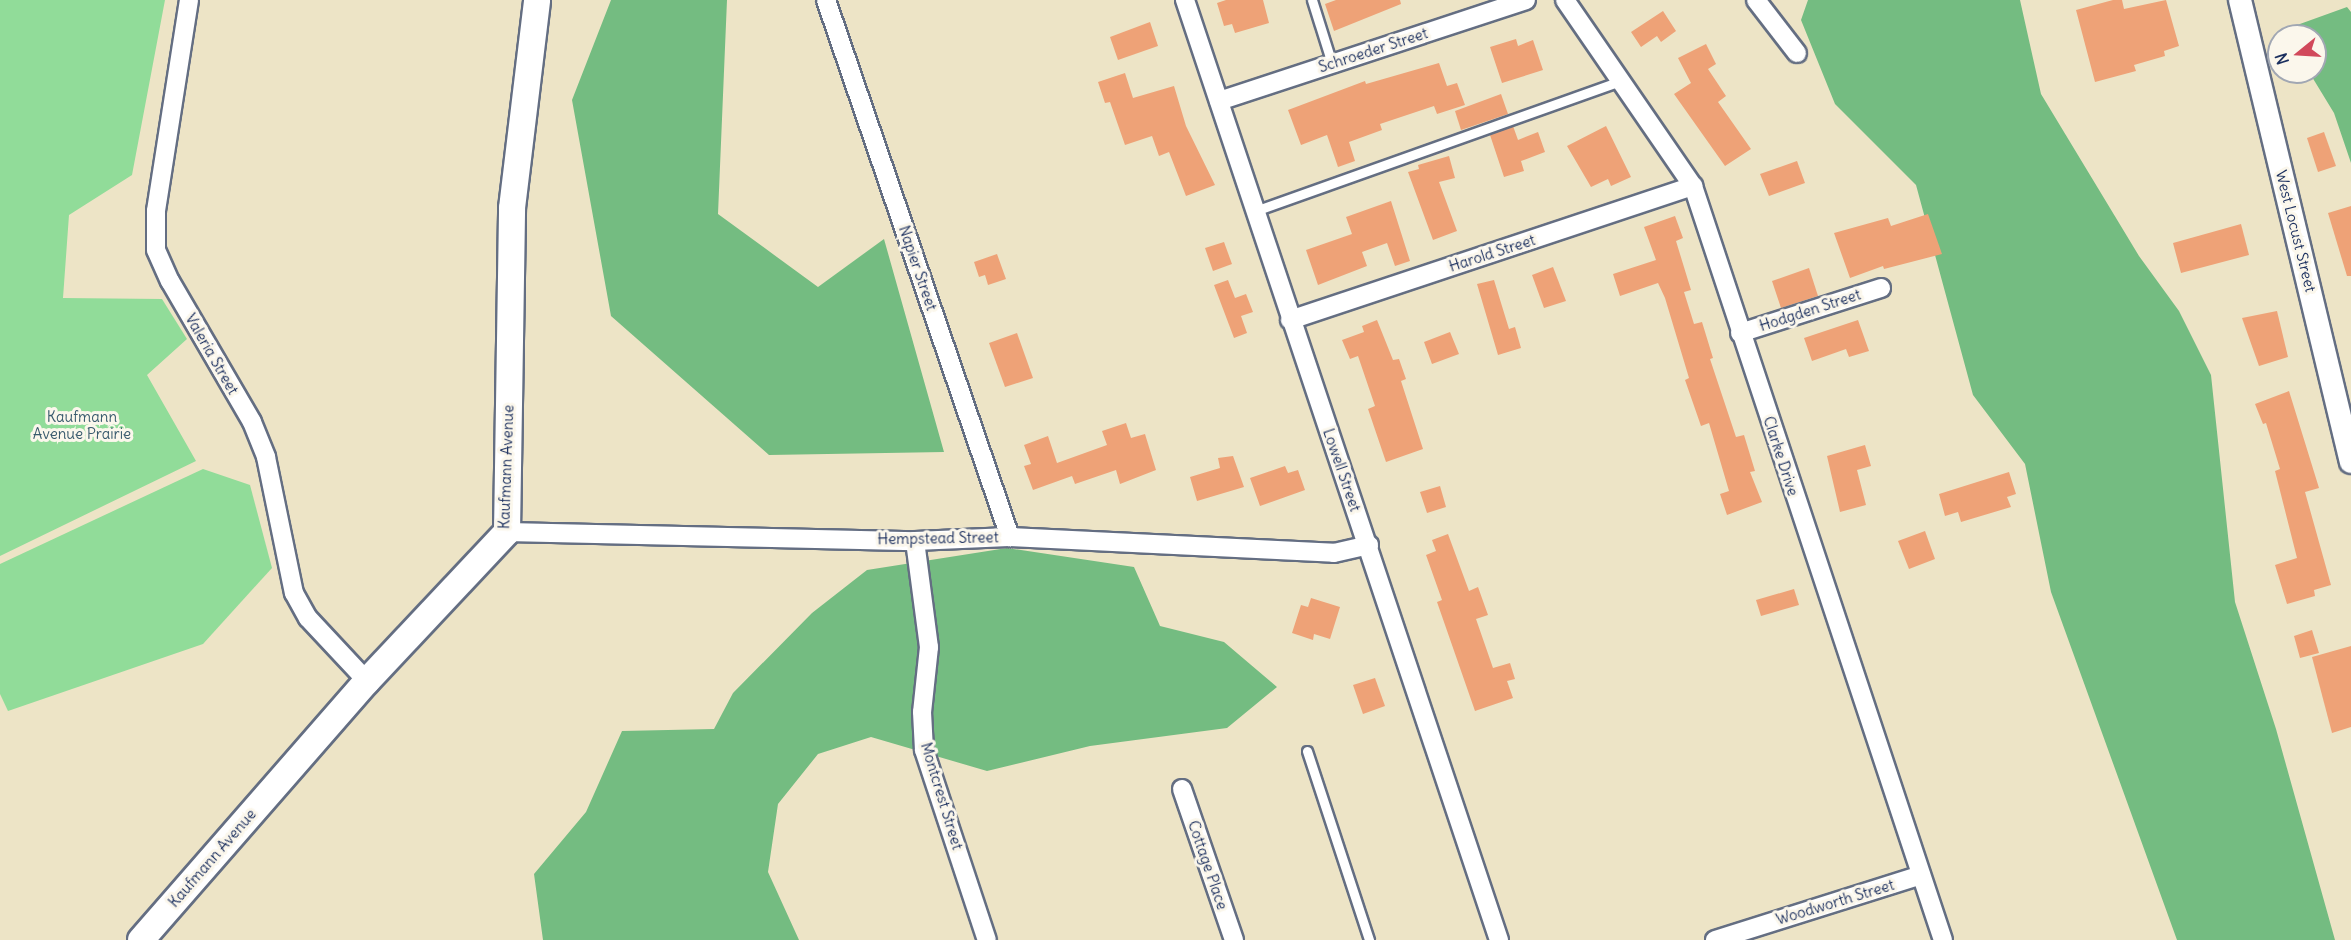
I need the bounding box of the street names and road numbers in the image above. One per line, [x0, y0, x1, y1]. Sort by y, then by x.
street label: Schroeder Street [1316, 24, 1430, 76]
street label: West Locust Street [2272, 168, 2320, 294]
street label: Napier Street [895, 223, 941, 313]
street label: Harold Street [1447, 231, 1537, 275]
street label: Hodgden Street [1757, 285, 1863, 335]
street label: Valeria Street [182, 310, 242, 398]
street label: Kaufmann Avenue [495, 405, 517, 529]
street label: Clarke Drive [1760, 414, 1802, 498]
street label: Lowell Street [1319, 426, 1365, 514]
street label: Hempstead Street [877, 528, 999, 548]
street label: Montcrest Street [917, 740, 967, 852]
street label: Kaufmann Avenue [164, 805, 260, 911]
street label: Cottage Place [1184, 818, 1232, 912]
street label: Woodworth Street [1774, 875, 1896, 929]

